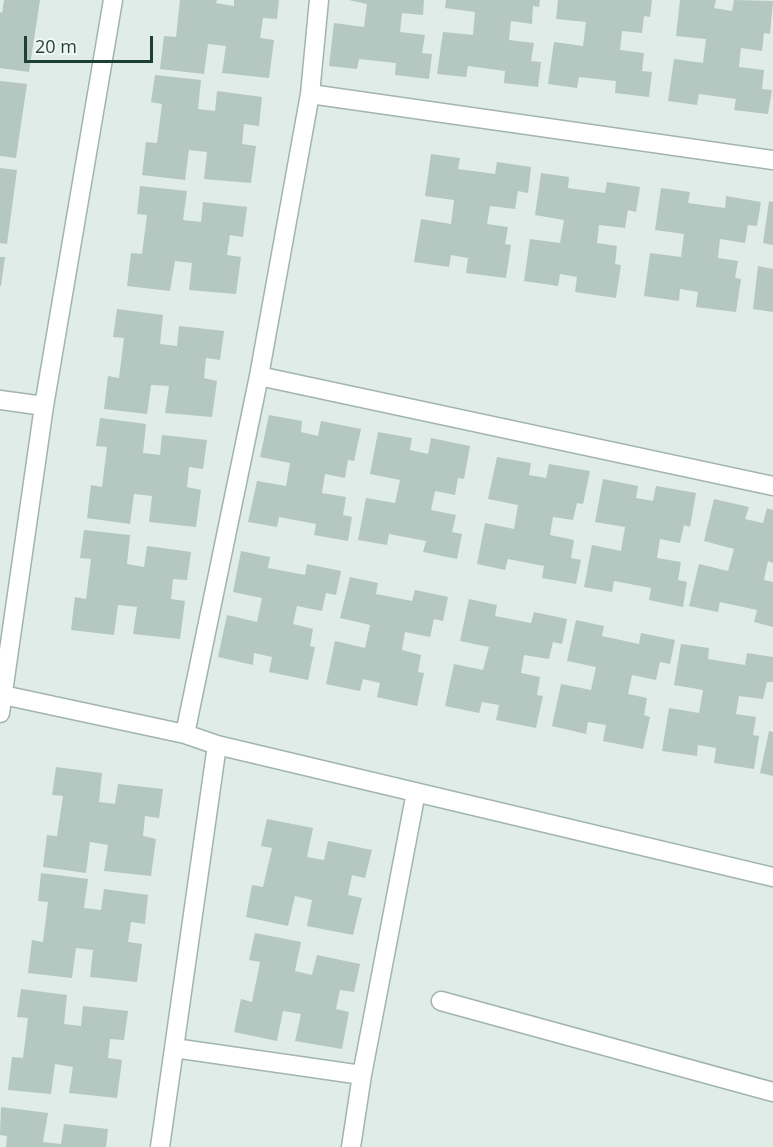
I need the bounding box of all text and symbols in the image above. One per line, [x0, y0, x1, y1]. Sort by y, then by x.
scale bar [27, 24, 156, 62]
text: 20 m [35, 34, 77, 58]

